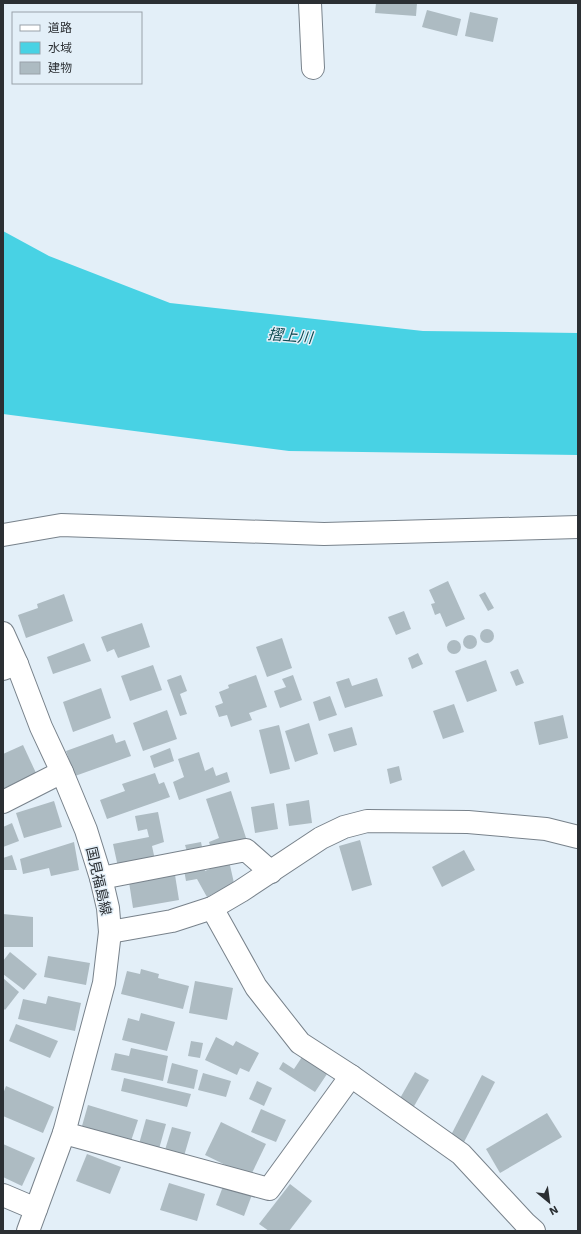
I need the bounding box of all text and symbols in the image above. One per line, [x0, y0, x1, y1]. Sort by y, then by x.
legend [12, 12, 142, 84]
text: 道路 [48, 21, 72, 35]
text: 水域 [48, 41, 72, 55]
text: 建物 [48, 61, 72, 75]
water label: 摺上川 [267, 325, 315, 347]
street label: 国見福島線 [83, 845, 115, 917]
north arrow [529, 1182, 569, 1222]
text: N [547, 1203, 560, 1218]

